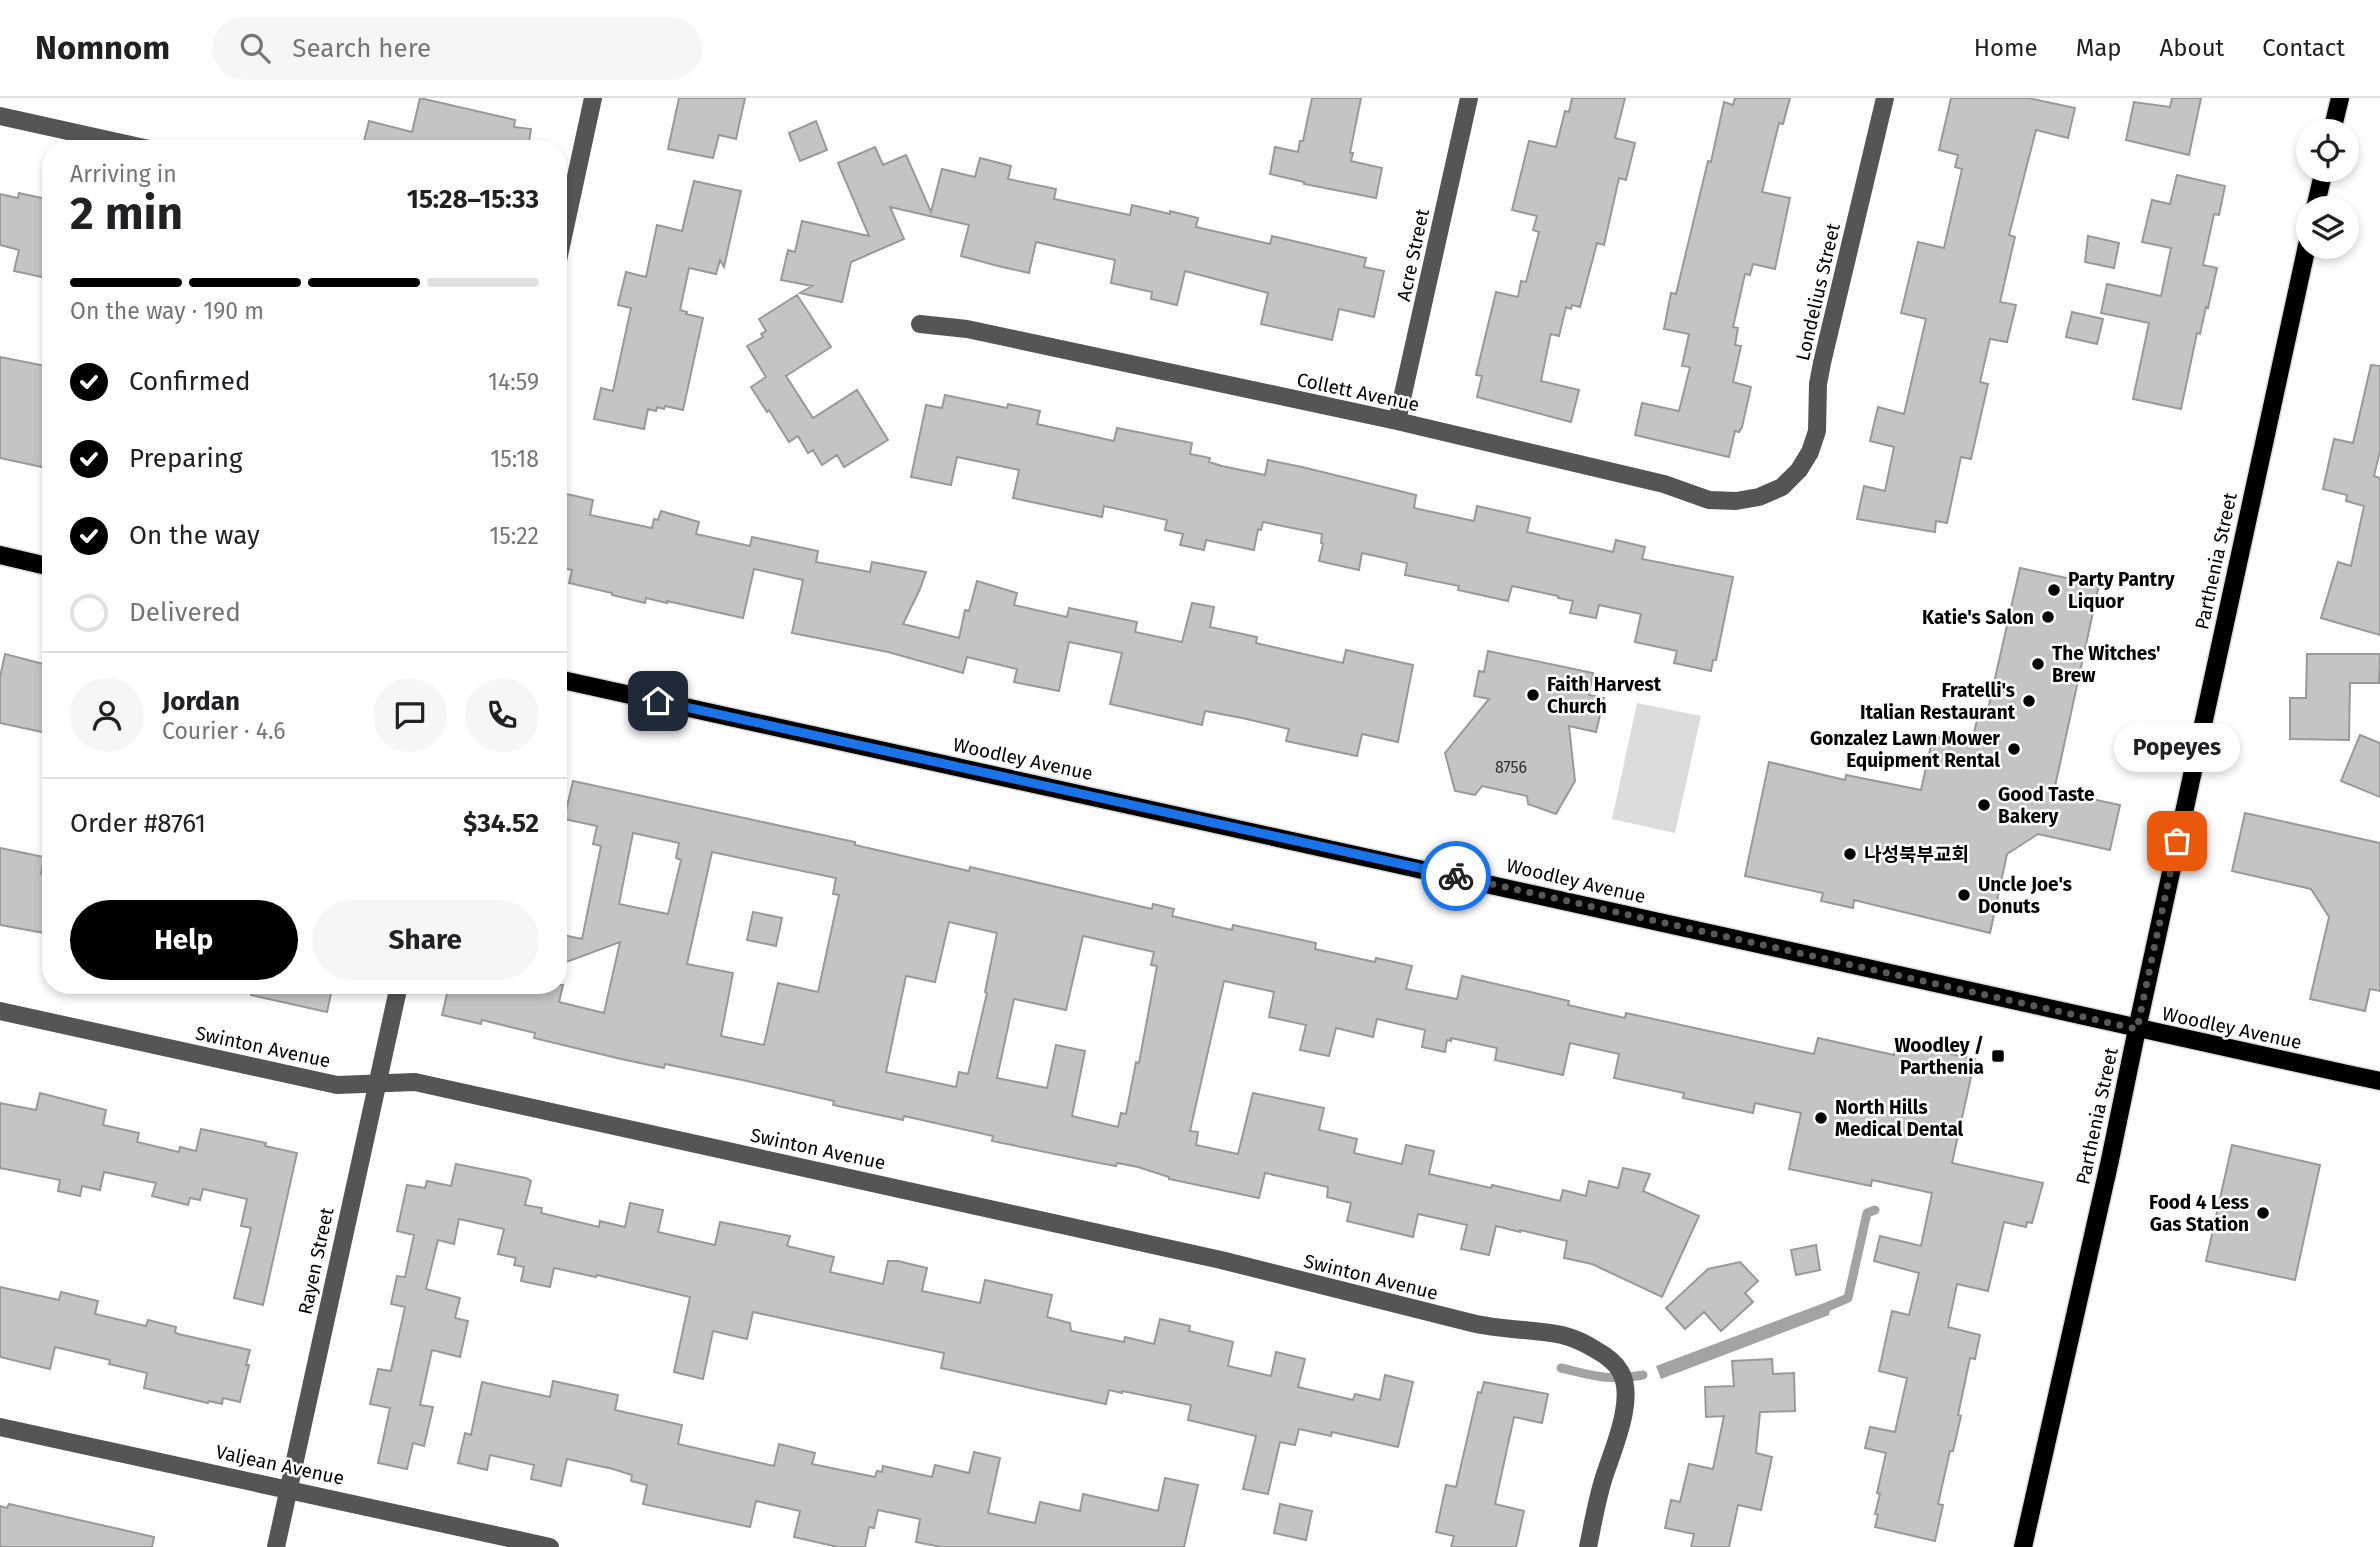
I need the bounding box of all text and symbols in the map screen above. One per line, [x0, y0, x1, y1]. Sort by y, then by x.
search box [212, 17, 702, 80]
text: Nomnom [35, 28, 170, 68]
icon: search [236, 29, 274, 67]
text: Search here [292, 33, 431, 64]
text: Home [1974, 34, 2038, 62]
text: Map [2076, 34, 2122, 62]
text: About [2160, 34, 2224, 62]
text: Contact [2262, 34, 2345, 62]
map controls [2296, 119, 2359, 259]
button: locate [2296, 119, 2359, 182]
text: Arriving in [70, 160, 177, 188]
text: 15:28–15:33 [407, 184, 539, 215]
text: 2 min [70, 186, 183, 241]
button: layers [2296, 196, 2359, 259]
street label: Acre Street [1392, 207, 1434, 303]
street label: Londelius Street [1791, 221, 1845, 363]
text: On the way · 190 m [70, 297, 264, 325]
icon: check [70, 363, 108, 401]
text: Confirmed [129, 366, 250, 397]
text: 14:59 [488, 368, 539, 396]
street label: Collett Avenue [1295, 368, 1421, 416]
icon: check [70, 440, 108, 478]
text: Preparing [129, 443, 242, 474]
text: 15:18 [490, 445, 539, 473]
street label: Parthenia Street [2190, 490, 2242, 632]
icon: check [70, 517, 108, 555]
text: On the way [129, 520, 260, 551]
text: 15:22 [489, 522, 539, 550]
place label: Party Pantry Liquor [2068, 568, 2175, 613]
marker: Party Pantry Liquor [2046, 582, 2062, 598]
text: Delivered [129, 597, 241, 628]
place label: Katie's Salon [1922, 606, 2034, 629]
marker: Katie's Salon [2040, 609, 2056, 625]
place label: The Witches' Brew [2052, 642, 2161, 687]
marker: The Witches' Brew [2030, 656, 2046, 672]
pin [628, 671, 688, 731]
place label: Faith Harvest Church [1547, 673, 1662, 718]
button: person [70, 678, 144, 752]
button: chat [373, 678, 447, 752]
button: phone [465, 678, 539, 752]
place label: Fratelli's Italian Restaurant [1860, 679, 2016, 724]
icon: home [639, 682, 677, 720]
text: Jordan [162, 686, 240, 717]
marker: Faith Harvest Church [1525, 687, 1541, 703]
marker: Fratelli's Italian Restaurant [2021, 693, 2037, 709]
text: Courier · 4.6 [162, 717, 286, 745]
callout: Popeyes [2114, 722, 2240, 771]
place label: Gonzalez Lawn Mower Equipment Rental [1810, 727, 2000, 772]
street label: Woodley Avenue [951, 733, 1095, 785]
text: Popeyes [2133, 733, 2221, 761]
marker: Gonzalez Lawn Mower Equipment Rental [2006, 741, 2022, 757]
house number: 8756 [1495, 758, 1527, 777]
place label: Good Taste Bakery [1998, 783, 2095, 828]
marker: Good Taste Bakery [1976, 797, 1992, 813]
text: Order #8761 [70, 808, 206, 839]
text: $34.52 [463, 808, 539, 839]
pin [2147, 811, 2207, 871]
icon: bag [2158, 822, 2196, 860]
courier [1421, 841, 1491, 911]
place label: 나성북부교회 [1864, 843, 1969, 866]
marker: 나성북부교회 [1842, 846, 1858, 862]
street label: Woodley Avenue [1504, 854, 1648, 908]
icon: bike [1437, 857, 1475, 895]
place label: Uncle Joe's Donuts [1978, 873, 2072, 918]
marker: Uncle Joe's Donuts [1956, 887, 1972, 903]
button: Help [70, 900, 298, 980]
button: Share [312, 900, 539, 980]
street label: Woodley Avenue [2160, 1002, 2304, 1054]
street label: Swinton Avenue [193, 1021, 333, 1073]
place label: Woodley / Parthenia [1894, 1034, 1984, 1079]
street label: Parthenia Street [2071, 1045, 2123, 1187]
marker: Woodley / Parthenia [1990, 1048, 2006, 1064]
place label: North Hills Medical Dental [1835, 1096, 1964, 1141]
marker: North Hills Medical Dental [1813, 1110, 1829, 1126]
street label: Swinton Avenue [748, 1123, 888, 1175]
place label: Food 4 Less Gas Station [2149, 1191, 2249, 1236]
street label: Rayen Street [293, 1205, 339, 1317]
marker: Food 4 Less Gas Station [2255, 1205, 2271, 1221]
street label: Swinton Avenue [1302, 1249, 1440, 1305]
street label: Valjean Avenue [214, 1440, 346, 1490]

